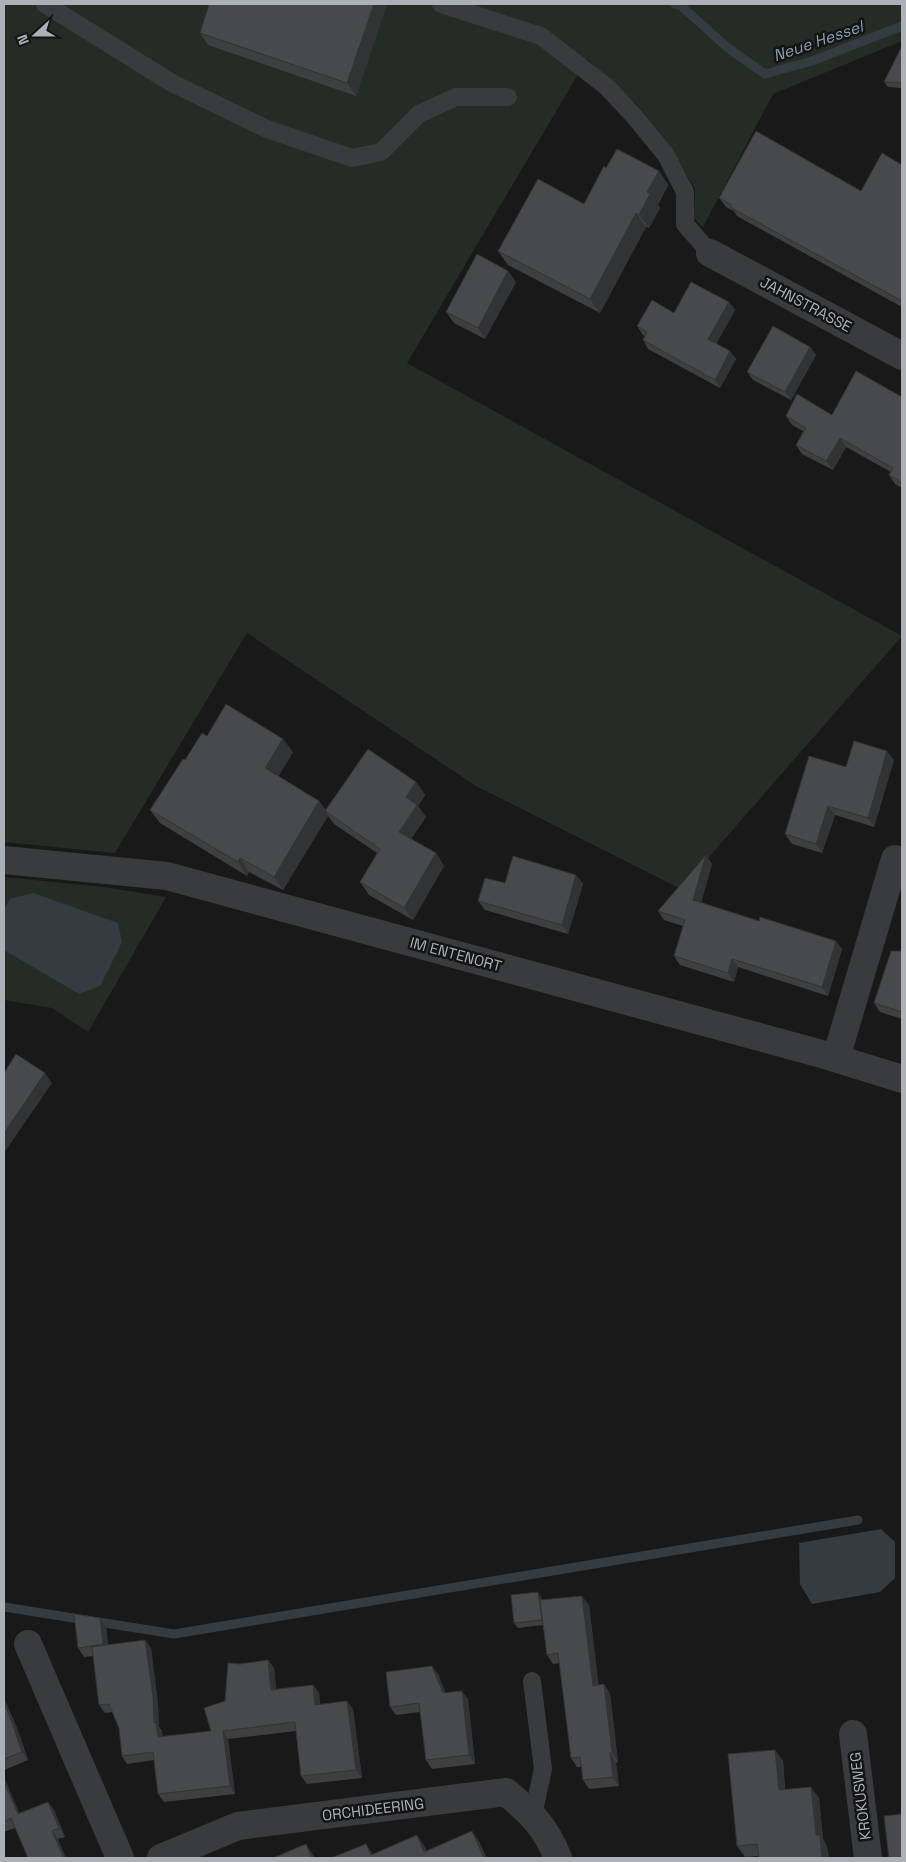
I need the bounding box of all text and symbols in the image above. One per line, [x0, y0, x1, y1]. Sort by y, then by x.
north arrow [10, 10, 60, 60]
water label: Neue Hessel [770, 15, 868, 66]
text: N [13, 32, 33, 47]
street label: JAHNSTRASSE [757, 272, 855, 336]
street label: IM ENTENORT [408, 933, 504, 975]
street label: KROKUSWEG [845, 1751, 875, 1841]
street label: ORCHIDEERING [321, 1793, 425, 1825]

